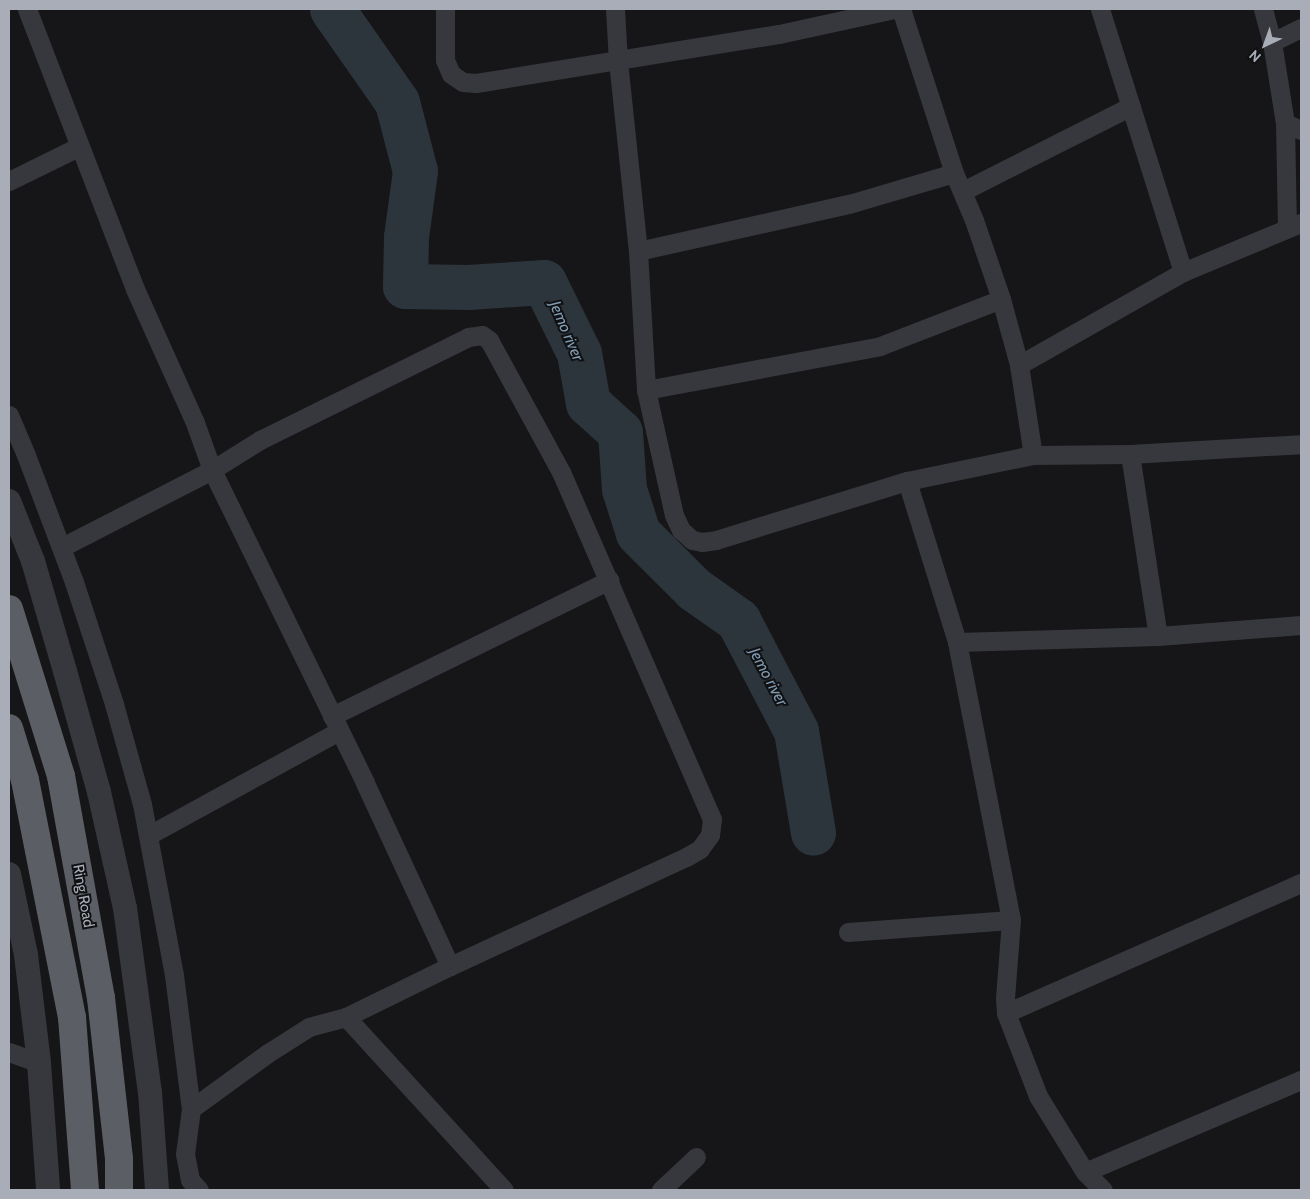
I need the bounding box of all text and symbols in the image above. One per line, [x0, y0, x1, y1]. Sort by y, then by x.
north arrow [1240, 20, 1290, 70]
text: N [1245, 46, 1265, 66]
water label: Jemo river [545, 298, 587, 364]
water label: Jemo river [745, 645, 791, 709]
street label: Ring Road [69, 863, 97, 929]

